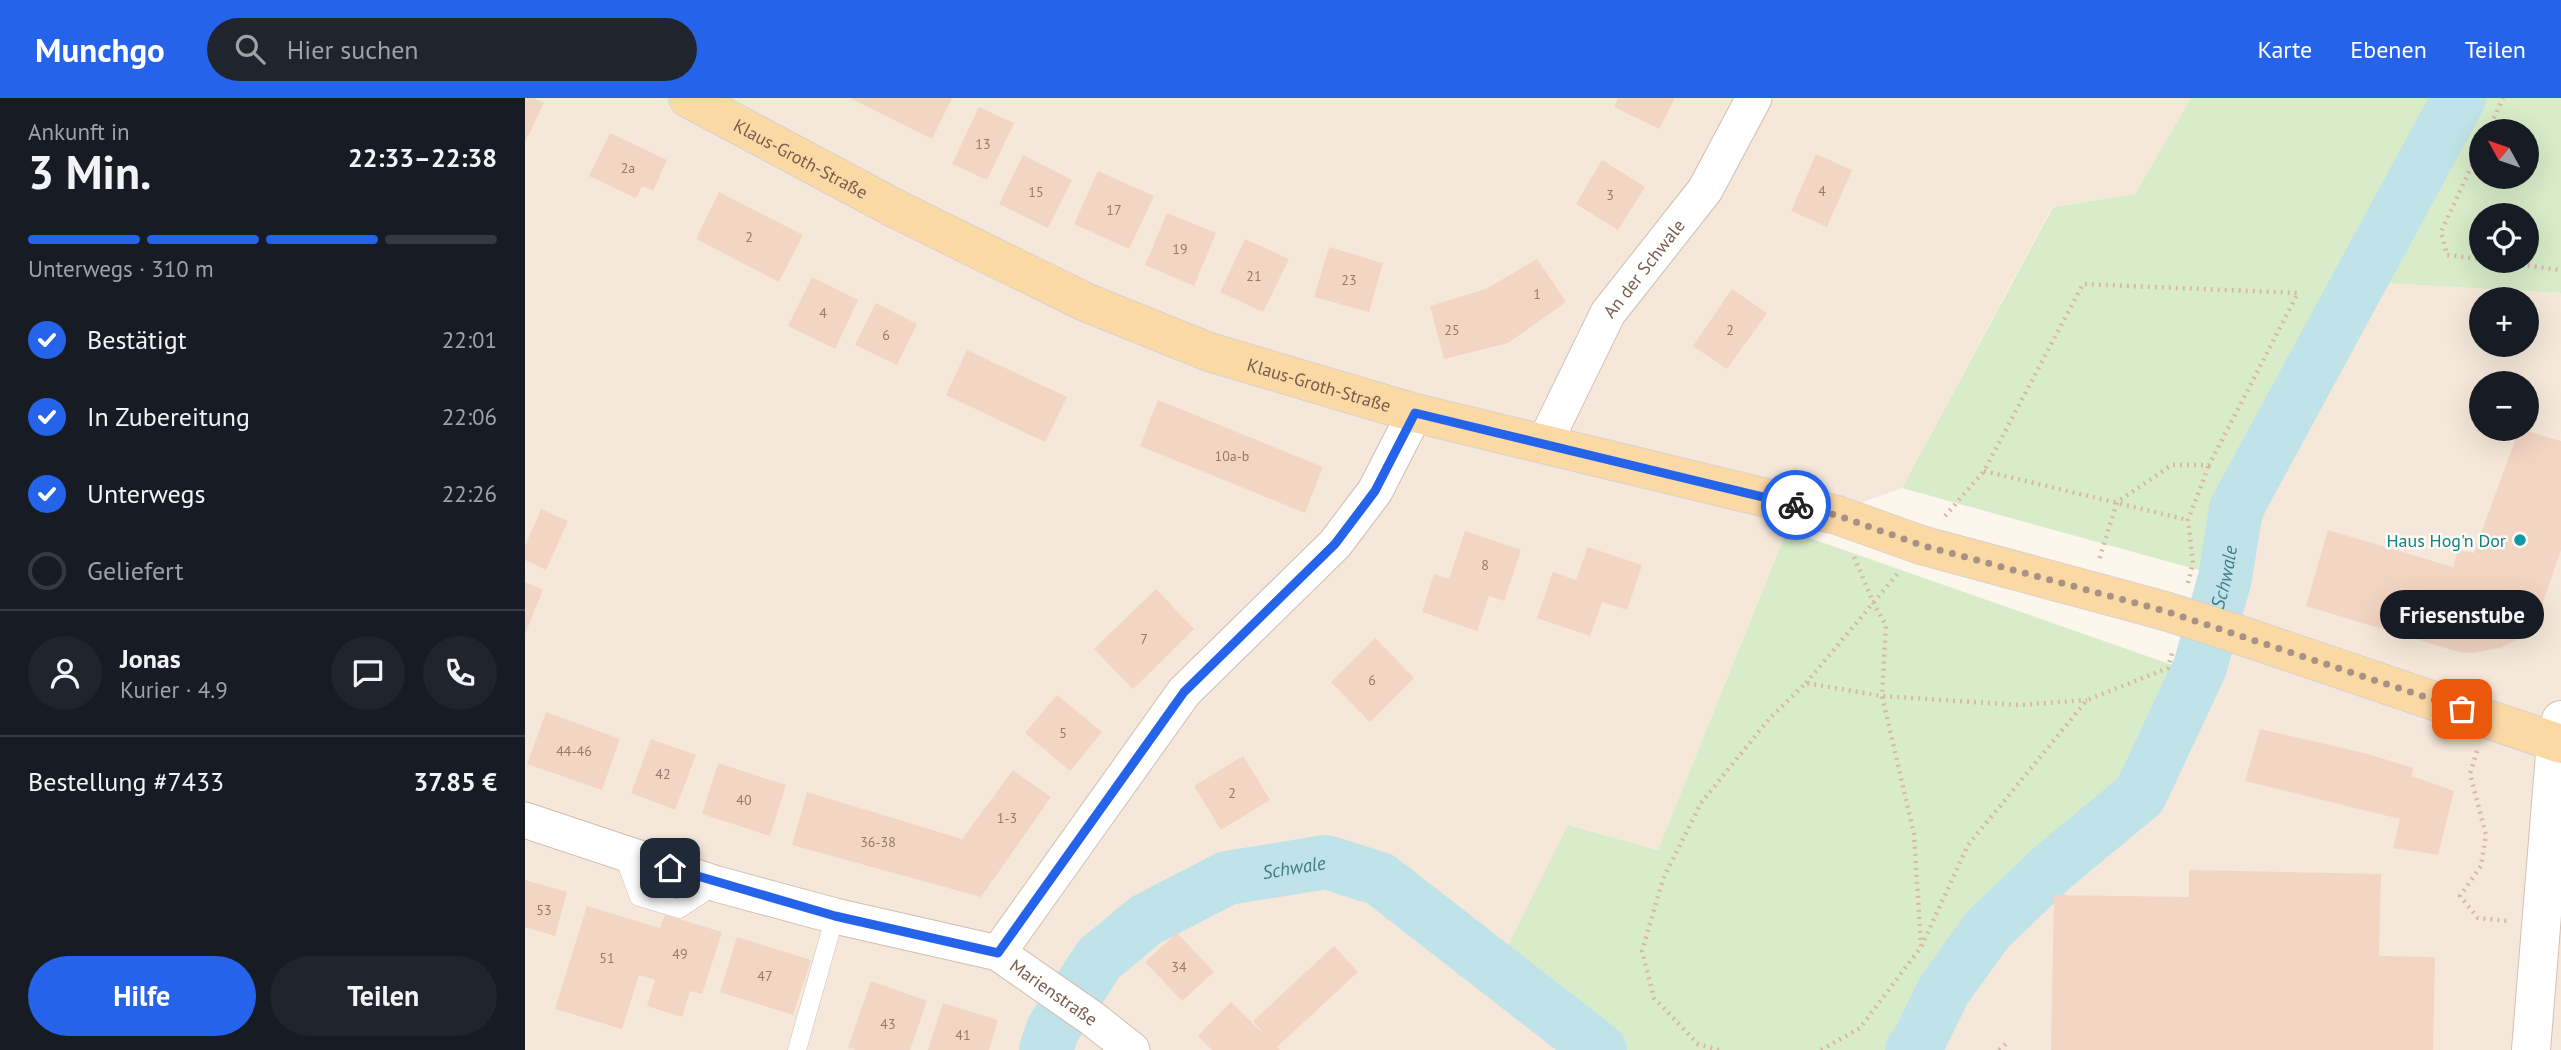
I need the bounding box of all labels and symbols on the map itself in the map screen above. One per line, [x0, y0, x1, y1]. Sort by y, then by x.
street label: Klaus-Groth-Straße [730, 113, 872, 203]
north arrow [2469, 119, 2539, 189]
house number: 13 [975, 135, 991, 153]
house number: 2a [621, 159, 635, 177]
house number: 4 [1818, 182, 1826, 200]
house number: 15 [1028, 183, 1044, 201]
house number: 3 [1606, 186, 1614, 204]
house number: 17 [1106, 201, 1122, 219]
street label: An der Schwale [1598, 214, 1689, 322]
house number: 2 [745, 228, 753, 246]
house number: 19 [1172, 240, 1188, 258]
house number: 21 [1246, 267, 1262, 285]
house number: 23 [1341, 271, 1357, 289]
house number: 1 [1533, 285, 1541, 303]
house number: 4 [819, 304, 827, 322]
house number: 25 [1444, 321, 1460, 339]
house number: 2 [1726, 321, 1734, 339]
house number: 6 [882, 326, 890, 344]
street label: Klaus-Groth-Straße [1245, 352, 1394, 417]
house number: 10a-b [1215, 447, 1249, 465]
courier [1761, 470, 1831, 540]
place label: Haus Hog'n Dor [2386, 529, 2506, 552]
marker: Haus Hog'n Dor [2512, 532, 2528, 548]
water label: Schwale [2205, 544, 2242, 611]
house number: 8 [1481, 556, 1489, 574]
callout: Friesenstube [2380, 590, 2544, 639]
house number: 7 [1140, 630, 1148, 648]
house number: 6 [1368, 671, 1376, 689]
pin [2432, 679, 2492, 739]
house number: 5 [1059, 724, 1067, 742]
house number: 44-46 [556, 742, 592, 760]
house number: 42 [655, 765, 671, 783]
house number: 2 [1228, 784, 1236, 802]
house number: 40 [736, 791, 752, 809]
house number: 1-3 [997, 809, 1017, 827]
house number: 36-38 [860, 833, 896, 851]
pin [640, 838, 700, 898]
water label: Schwale [1260, 850, 1328, 884]
house number: 53 [536, 901, 552, 919]
house number: 49 [672, 945, 688, 963]
house number: 51 [599, 949, 615, 967]
street label: Marienstraße [1006, 953, 1102, 1030]
house number: 34 [1171, 958, 1187, 976]
house number: 47 [757, 967, 773, 985]
house number: 43 [880, 1015, 896, 1033]
house number: 41 [955, 1026, 971, 1044]

